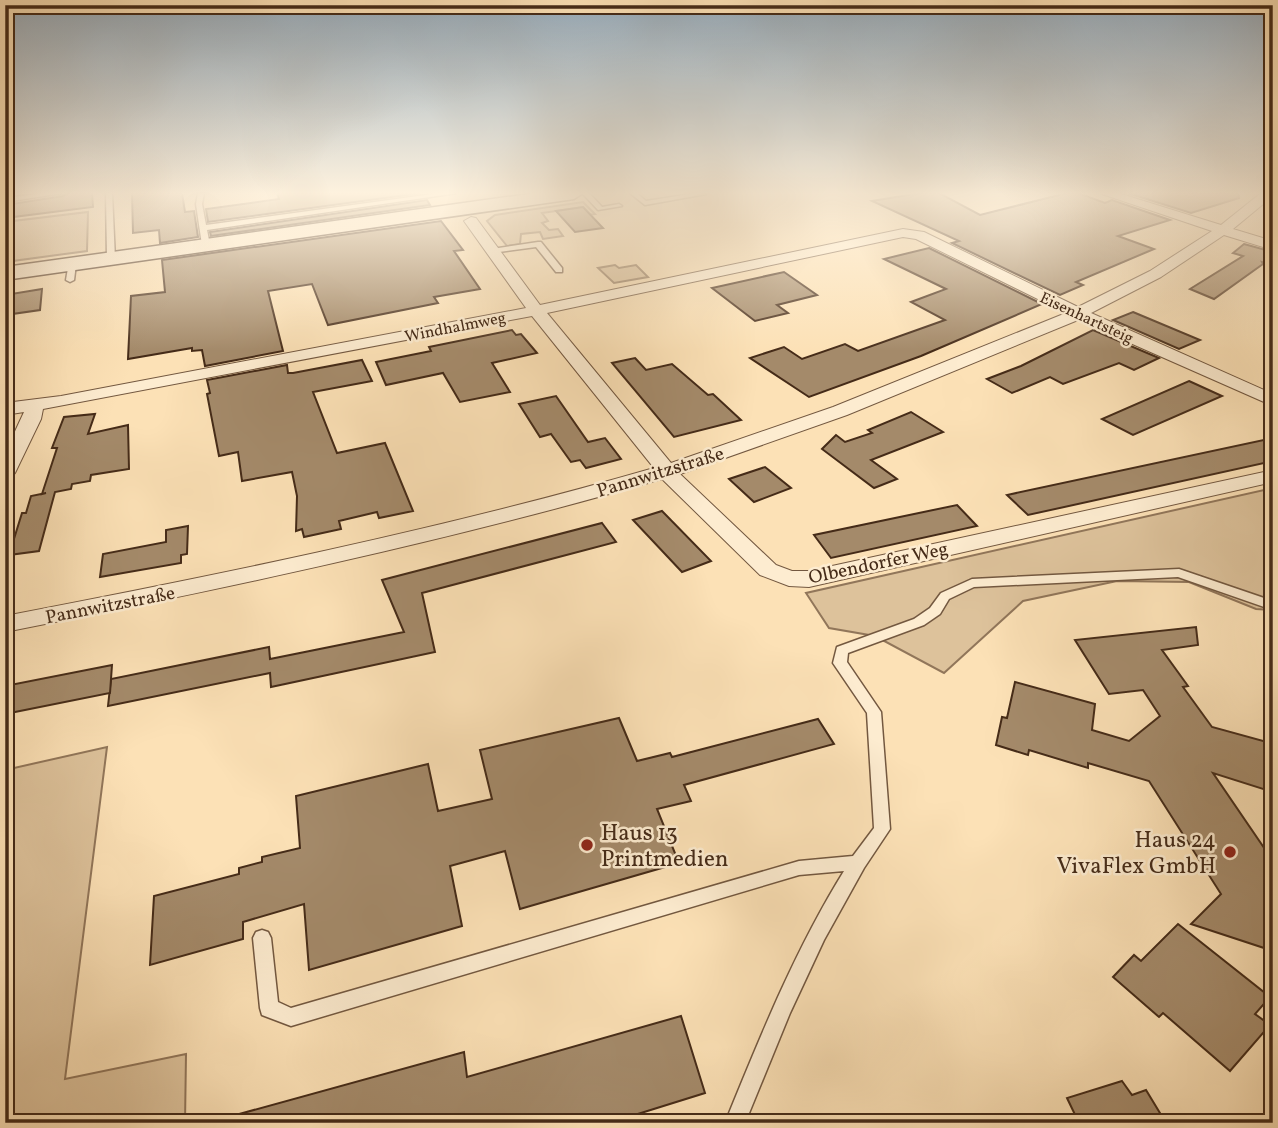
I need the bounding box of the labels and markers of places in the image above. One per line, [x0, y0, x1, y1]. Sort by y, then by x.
place label: Haus 13 Printmedien [601, 818, 729, 876]
place label: Haus 24 VivaFlex GmbH [1057, 825, 1216, 883]
marker: Haus 13 Printmedien [579, 837, 595, 853]
marker: Haus 24 VivaFlex GmbH [1222, 844, 1238, 860]

